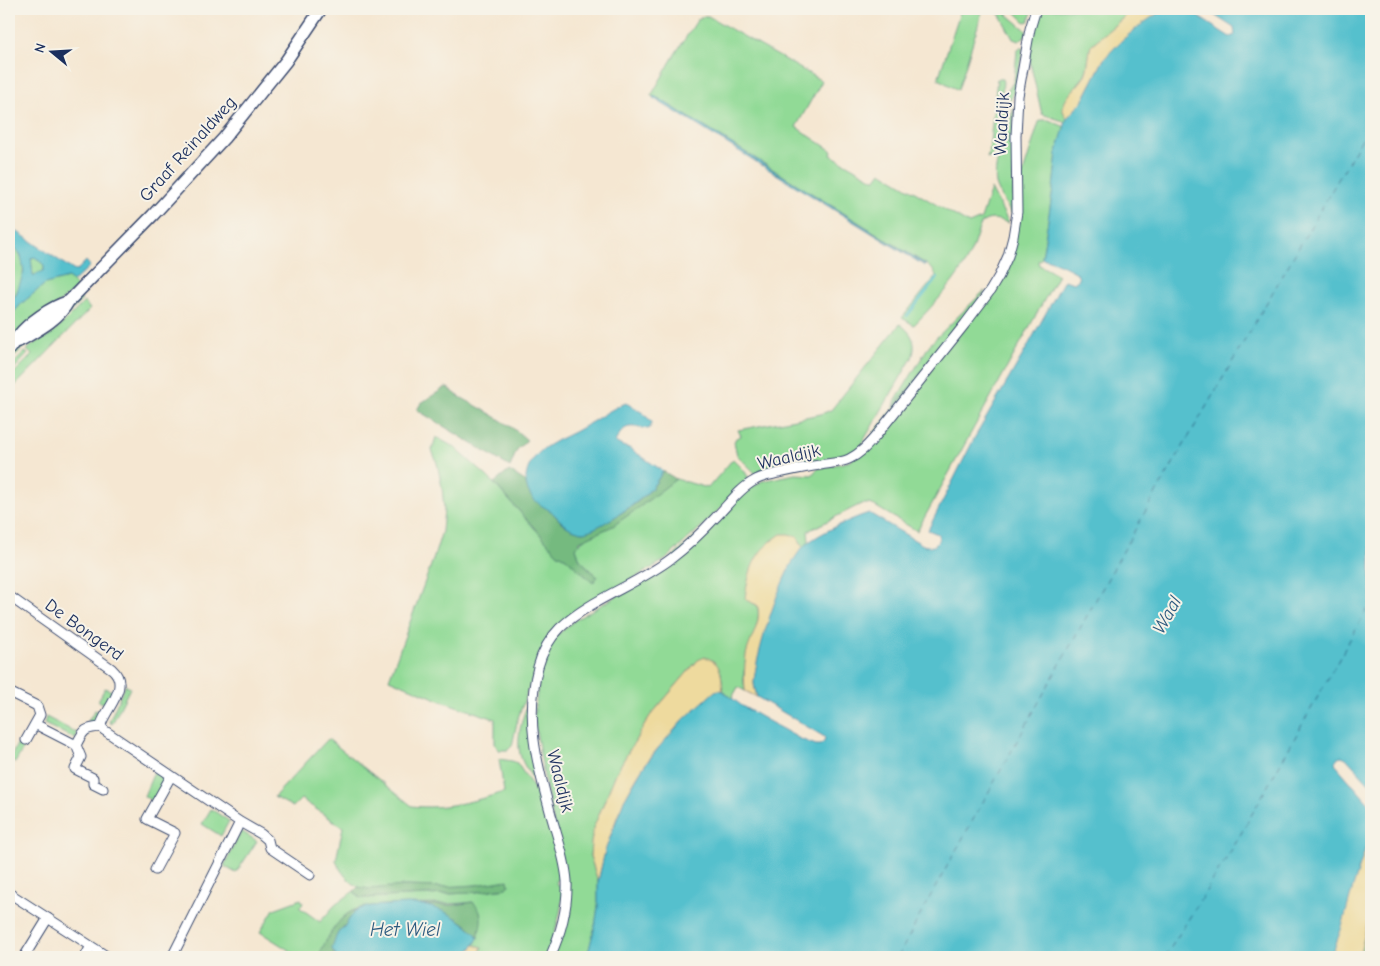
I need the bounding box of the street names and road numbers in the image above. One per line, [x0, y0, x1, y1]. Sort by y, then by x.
street label: Waaldijk [990, 91, 1014, 156]
street label: Graaf Reinaldweg [135, 92, 241, 206]
street label: Waaldijk [756, 440, 823, 474]
street label: De Bongerd [41, 595, 127, 665]
street label: Waaldijk [542, 748, 578, 815]

